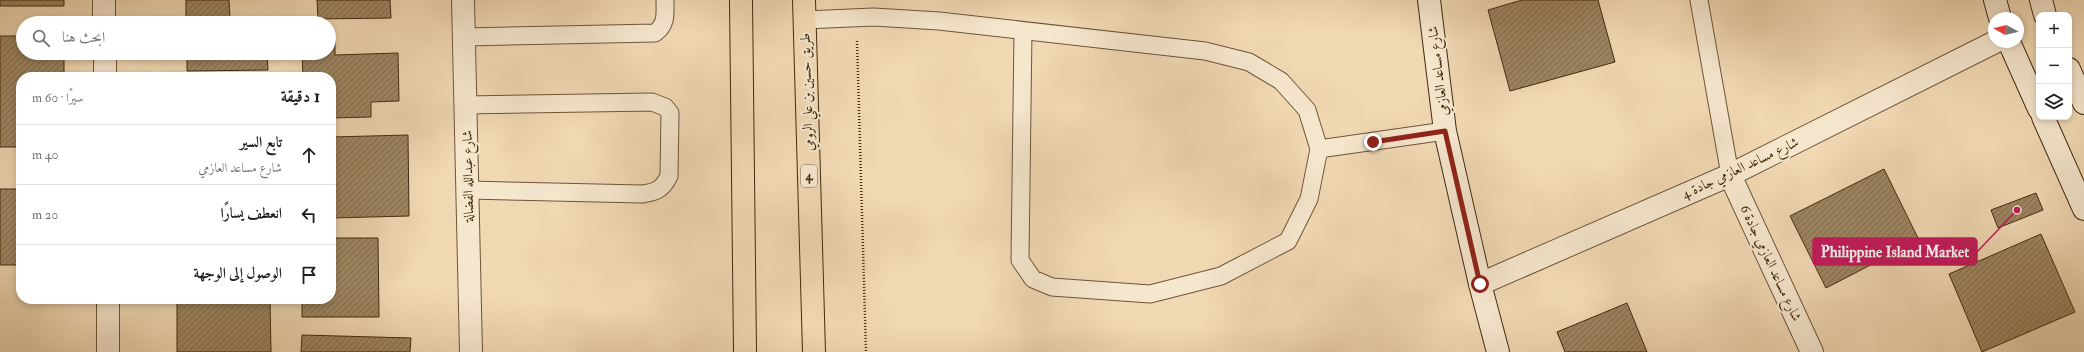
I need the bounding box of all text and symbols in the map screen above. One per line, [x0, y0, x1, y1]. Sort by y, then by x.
north arrow [1988, 12, 2024, 48]
map controls [2036, 12, 2072, 120]
button: + [2036, 12, 2072, 48]
search box [16, 16, 336, 60]
street label: شارع مساعد العازمي [1424, 25, 1455, 117]
icon: search [30, 27, 52, 49]
text: ابحث هنا [62, 28, 105, 47]
street label: طريق حسين بن علي الرومي [796, 32, 822, 151]
button: − [2036, 48, 2072, 84]
button: layers [2036, 84, 2072, 120]
text: 1 دقيقة [281, 86, 320, 107]
text: سيرًا · 60 m [32, 90, 83, 106]
street label: شارع عبدالله الفضالة [459, 130, 480, 223]
text: تابع السير [240, 133, 282, 152]
route end [1364, 133, 1382, 151]
street label: شارع مساعد العازمي جادة 4 [1679, 133, 1802, 205]
icon: ahead [298, 144, 320, 166]
text: 40 m [32, 147, 59, 163]
text: شارع مساعد العازمي [198, 160, 282, 176]
road number: 4 [801, 165, 817, 187]
street label: شارع مساعد العازمي جادة 6 [1734, 202, 1805, 325]
text: انعطف يسارًا [221, 204, 282, 223]
icon: left [298, 204, 320, 226]
text: 20 m [32, 207, 58, 223]
callout: Philippine Island Market [1813, 238, 1977, 265]
text: Philippine Island Market [1821, 243, 1969, 263]
text: الوصول إلى الوجهة [194, 264, 282, 283]
icon: arrive [298, 264, 320, 286]
route start [1471, 275, 1489, 293]

